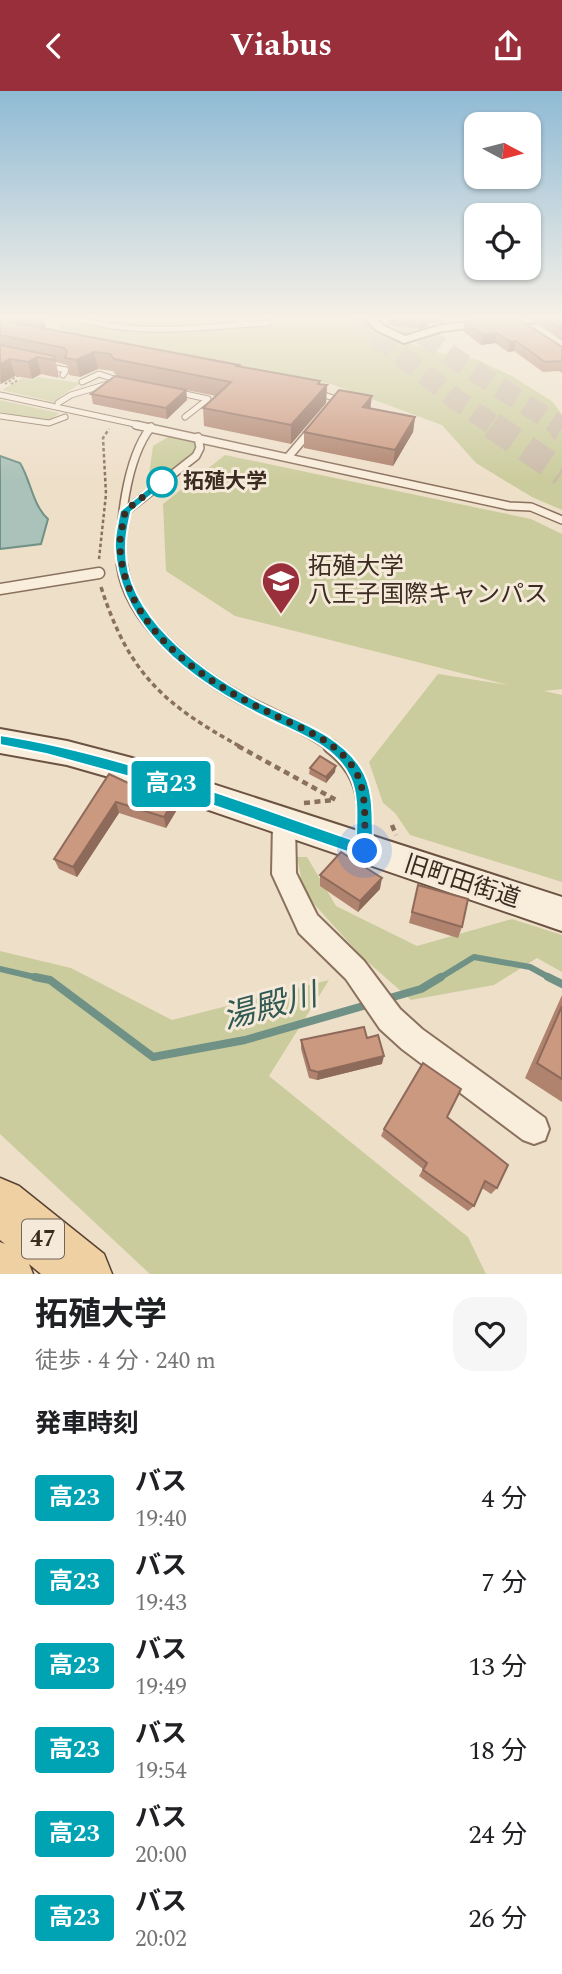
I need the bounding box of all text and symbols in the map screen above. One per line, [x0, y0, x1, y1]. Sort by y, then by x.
text: Viabus [230, 21, 332, 70]
icon: back [35, 27, 73, 65]
icon: share [489, 27, 527, 65]
north arrow [464, 112, 541, 189]
map controls [464, 112, 541, 280]
button: locate [464, 203, 541, 280]
place label: 拓殖大学 [183, 466, 267, 498]
marker: 拓殖大学 [147, 467, 177, 497]
place label: 拓殖大学 八王子国際キャンパス [308, 549, 548, 613]
school or university icon: 拓殖大学 八王子国際キャンパス [260, 560, 302, 615]
line badge: 高23 [131, 761, 211, 807]
text: 高23 [146, 766, 196, 802]
your location [347, 833, 382, 868]
street label: 旧町田街道 [399, 846, 525, 918]
water label: 湯殿川 [217, 970, 326, 1043]
road number: 47 [22, 1219, 64, 1259]
text: 拓殖大学 [35, 1290, 167, 1340]
button: heart [453, 1297, 527, 1371]
text: 徒歩 · 4 分 · 240 m [35, 1344, 216, 1379]
text: 発車時刻 [35, 1404, 139, 1444]
text: バス [135, 1462, 187, 1502]
text: 4 分 [481, 1479, 527, 1519]
text: 高23 [49, 1480, 100, 1516]
text: 19:40 [135, 1502, 187, 1537]
text: バス [135, 1546, 187, 1586]
text: 7 分 [481, 1563, 527, 1603]
text: 高23 [49, 1564, 100, 1600]
text: 19:43 [135, 1586, 187, 1621]
text: バス [135, 1630, 187, 1670]
text: 13 分 [468, 1647, 527, 1687]
text: 高23 [49, 1648, 100, 1684]
text: 19:49 [135, 1670, 187, 1705]
text: バス [135, 1714, 187, 1754]
text: 18 分 [468, 1731, 527, 1771]
text: 高23 [49, 1732, 100, 1768]
text: 19:54 [135, 1754, 187, 1789]
text: バス [135, 1798, 187, 1838]
text: 24 分 [468, 1815, 527, 1855]
text: 高23 [49, 1816, 100, 1852]
text: 20:00 [135, 1838, 187, 1873]
text: バス [135, 1882, 187, 1922]
text: 26 分 [468, 1899, 527, 1939]
text: 高23 [49, 1900, 100, 1936]
text: 20:02 [135, 1922, 187, 1957]

